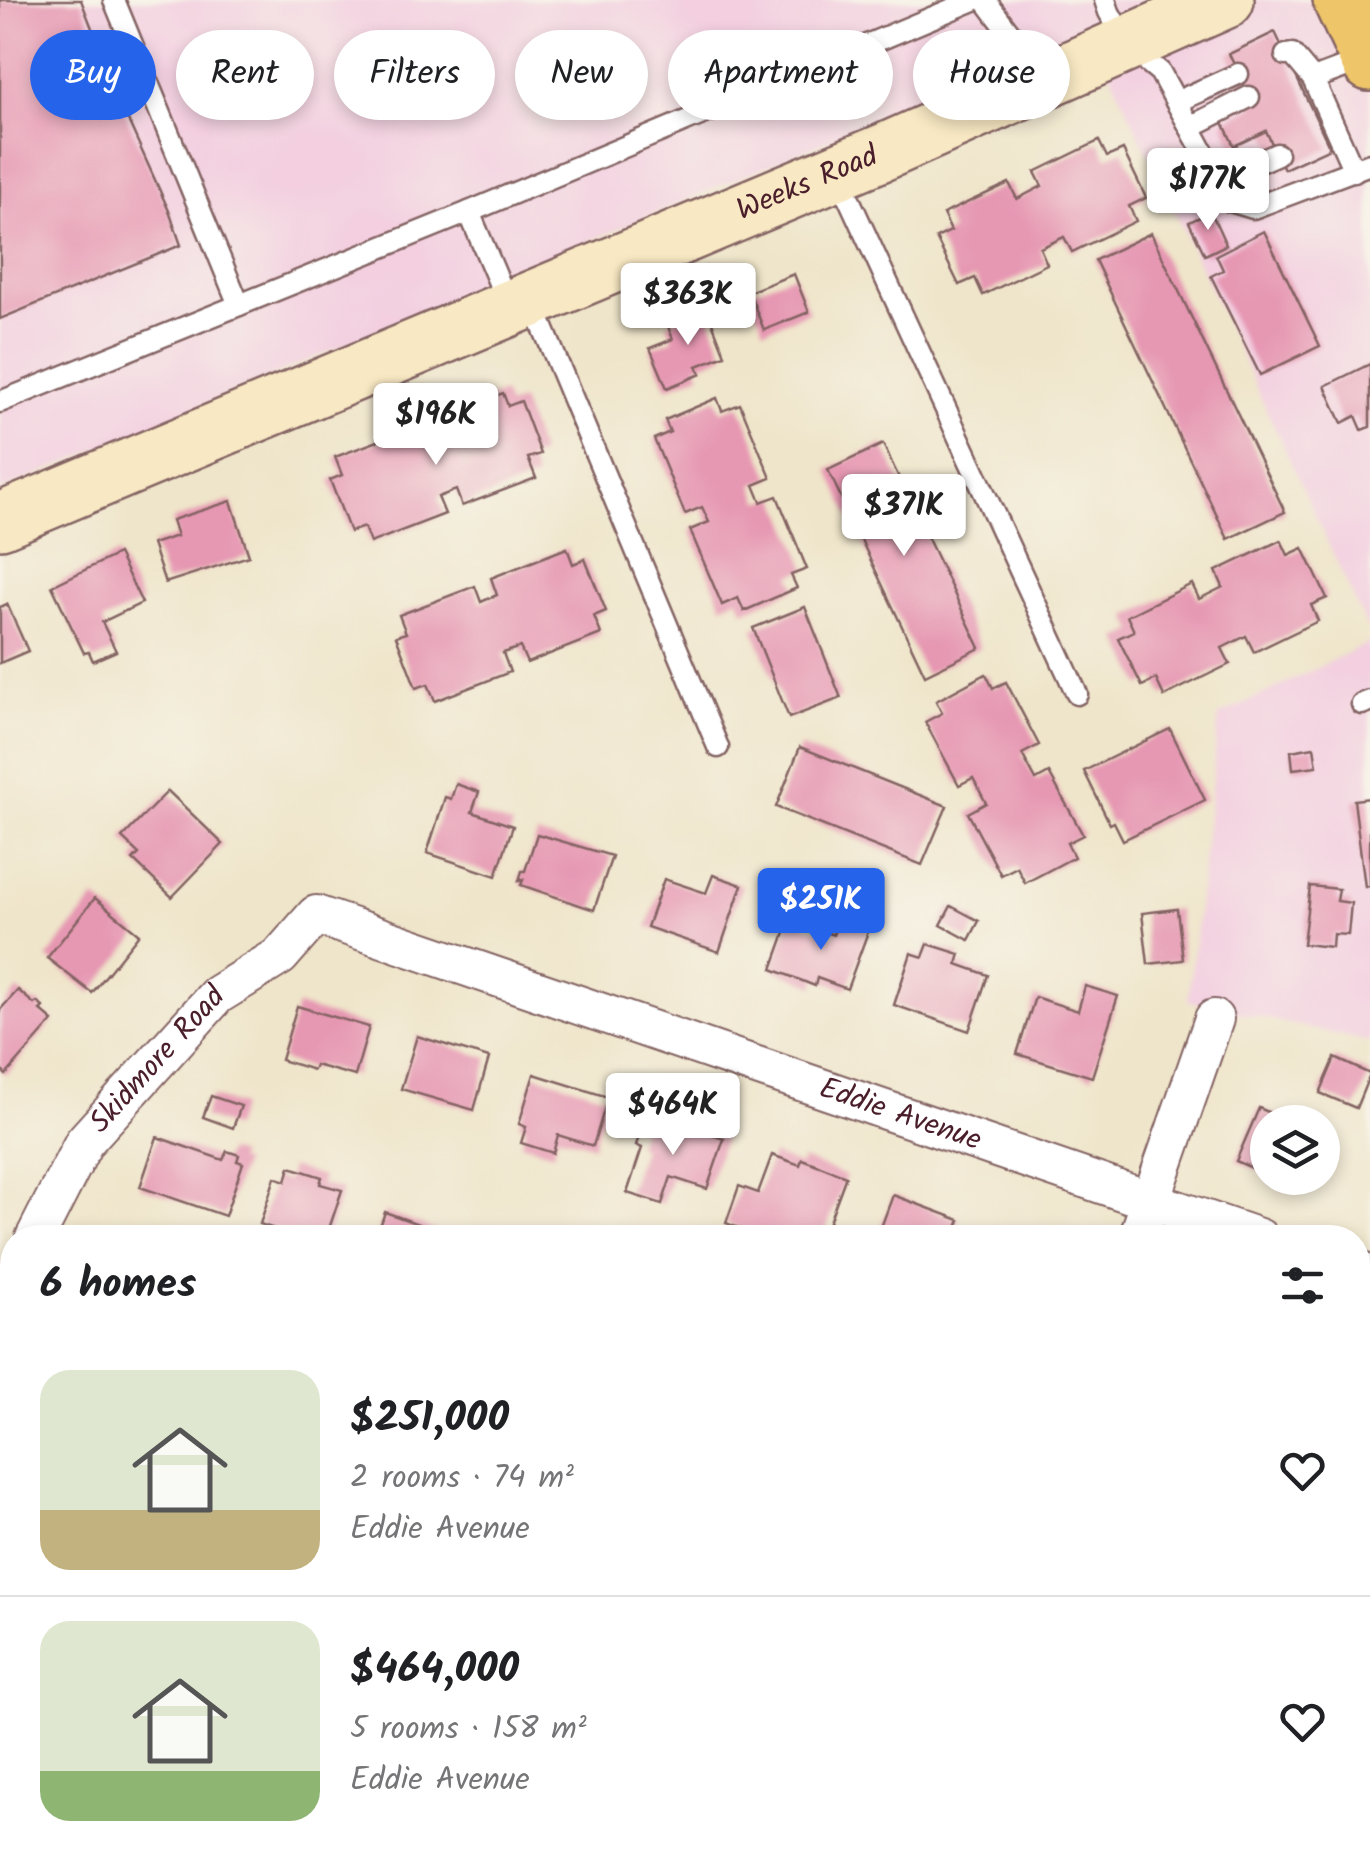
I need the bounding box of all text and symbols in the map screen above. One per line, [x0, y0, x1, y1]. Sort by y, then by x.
chip: Buy [30, 30, 156, 120]
chip: Rent [176, 30, 314, 120]
chip: Filters [334, 30, 495, 120]
chip: New [515, 30, 648, 120]
chip: Apartment [668, 30, 893, 120]
chip: House [913, 30, 1070, 120]
street label: Weeks Road [729, 132, 887, 235]
pin: $177K [1138, 148, 1278, 233]
text: $177K [1169, 155, 1247, 206]
pin: $363K [618, 263, 758, 348]
text: $363K [643, 270, 733, 321]
pin: $196K [366, 383, 506, 468]
text: $196K [395, 390, 477, 441]
pin: $371K [834, 474, 974, 559]
text: $371K [864, 481, 944, 532]
pin: $251K [751, 868, 891, 953]
text: $251K [780, 875, 862, 926]
street label: Skidmore Road [78, 975, 239, 1145]
street label: Eddie Avenue [813, 1065, 988, 1165]
pin: $464K [603, 1073, 743, 1158]
text: $464K [628, 1080, 718, 1131]
map controls [1250, 1105, 1340, 1195]
button: layers [1250, 1105, 1340, 1195]
text: 6 homes [40, 1252, 196, 1319]
icon: filters [1275, 1258, 1330, 1313]
text: $251,000 [350, 1386, 509, 1453]
icon: home [120, 1410, 240, 1530]
icon: heart [1275, 1443, 1330, 1498]
text: 2 rooms · 74 m² [350, 1453, 574, 1504]
text: Eddie Avenue [350, 1504, 530, 1555]
text: $464,000 [350, 1637, 519, 1704]
icon: home [120, 1661, 240, 1781]
icon: heart [1275, 1694, 1330, 1749]
text: 5 rooms · 158 m² [350, 1704, 587, 1755]
text: Eddie Avenue [350, 1755, 530, 1806]

